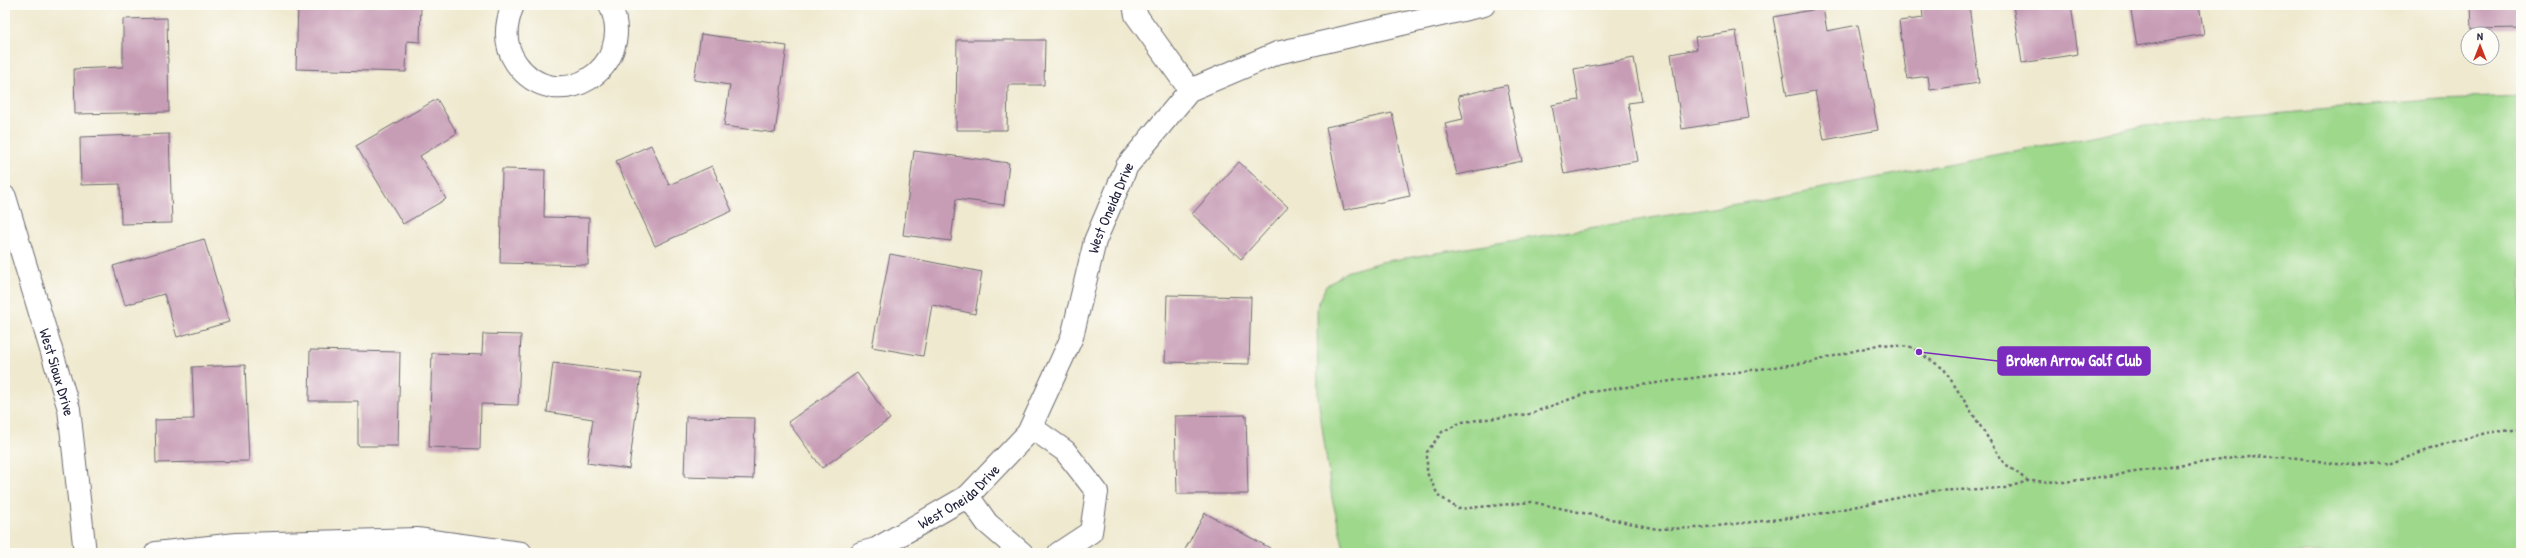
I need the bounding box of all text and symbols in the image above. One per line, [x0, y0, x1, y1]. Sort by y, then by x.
north arrow [2460, 26, 2500, 66]
text: N [2477, 29, 2483, 43]
street label: West Oneida Drive [1082, 156, 1138, 255]
street label: West Sioux Drive [35, 326, 80, 417]
callout: Broken Arrow Golf Club [1998, 347, 2150, 375]
text: Broken Arrow Golf Club [2006, 349, 2142, 371]
street label: West Oneida Drive [914, 459, 1004, 533]

